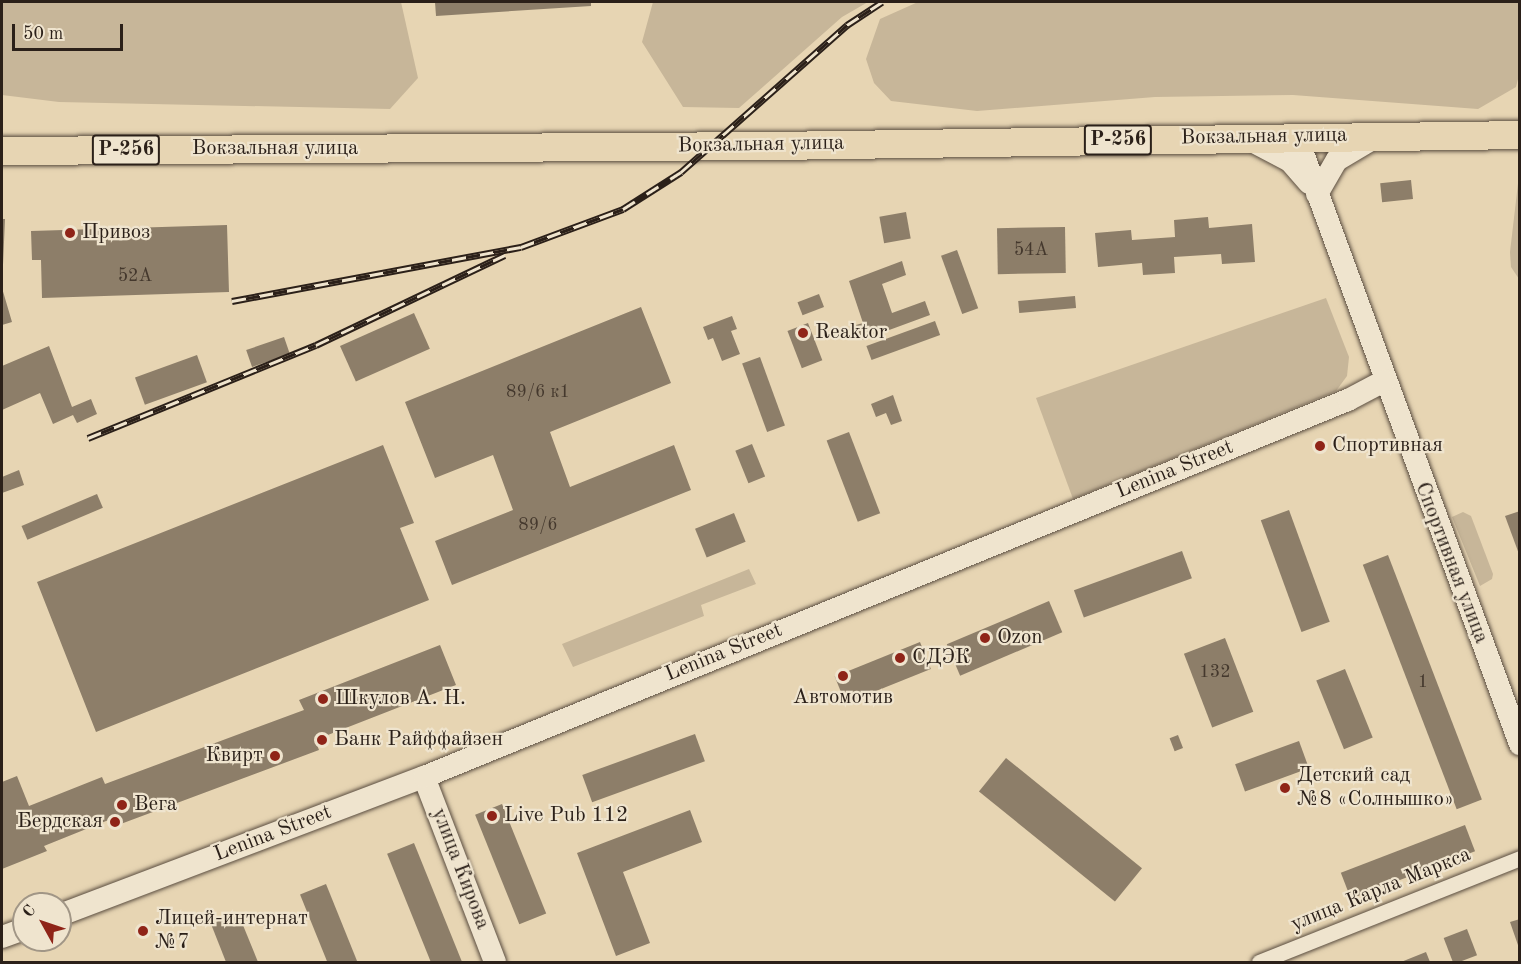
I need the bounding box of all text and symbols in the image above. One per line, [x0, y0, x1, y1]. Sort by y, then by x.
scale bar [15, 12, 126, 50]
text: 50 m [23, 25, 63, 43]
road number: Р-256 [1084, 123, 1152, 157]
street label: Вокзальная улица [1180, 123, 1348, 151]
street label: Вокзальная улица [677, 131, 845, 159]
road number: Р-256 [92, 133, 160, 167]
street label: Вокзальная улица [192, 136, 358, 162]
place label: Привоз [82, 220, 150, 246]
marker: Привоз [63, 226, 77, 240]
house number: 54А [1014, 239, 1048, 261]
house number: 52А [118, 265, 152, 287]
place label: Reaktor [815, 320, 887, 346]
marker: Reaktor [796, 326, 810, 340]
house number: 89/6 к1 [506, 381, 570, 403]
place label: Спортивная [1332, 433, 1443, 459]
street label: Lenina Street [1113, 435, 1237, 505]
marker: Спортивная [1313, 439, 1327, 453]
street label: Спортивная улица [1409, 479, 1493, 647]
house number: 89/6 [518, 514, 558, 536]
street label: Lenina Street [662, 618, 786, 688]
place label: Ozon [997, 625, 1043, 651]
marker: Ozon [978, 631, 992, 645]
place label: СДЭК [912, 645, 970, 671]
marker: СДЭК [893, 651, 907, 665]
house number: 132 [1199, 661, 1231, 683]
marker: Автомотив [836, 669, 850, 683]
house number: 1 [1418, 671, 1428, 693]
place label: Автомотив [793, 685, 893, 711]
place label: Шкулов А. Н. [335, 686, 466, 712]
marker: Шкулов А. Н. [316, 692, 330, 706]
place label: Банк Райффайзен [334, 727, 503, 753]
marker: Банк Райффайзен [315, 733, 329, 747]
place label: Квирт [206, 743, 263, 769]
marker: Квирт [268, 749, 282, 763]
place label: Детский сад №8 «Солнышко» [1297, 763, 1454, 813]
marker: Детский сад №8 «Солнышко» [1278, 781, 1292, 795]
place label: Вега [134, 792, 177, 818]
marker: Вега [115, 798, 129, 812]
street label: Lenina Street [211, 800, 335, 868]
place label: Live Pub 112 [504, 803, 628, 829]
street label: улица Кирова [425, 805, 495, 933]
place label: Бердская [17, 809, 103, 835]
marker: Live Pub 112 [485, 809, 499, 823]
marker: Бердская [108, 815, 122, 829]
street label: улица Карла Маркса [1287, 842, 1475, 938]
north arrow [12, 892, 72, 952]
text: С [20, 903, 39, 921]
place label: Лицей-интернат №7 [155, 906, 308, 956]
marker: Лицей-интернат №7 [136, 924, 150, 938]

